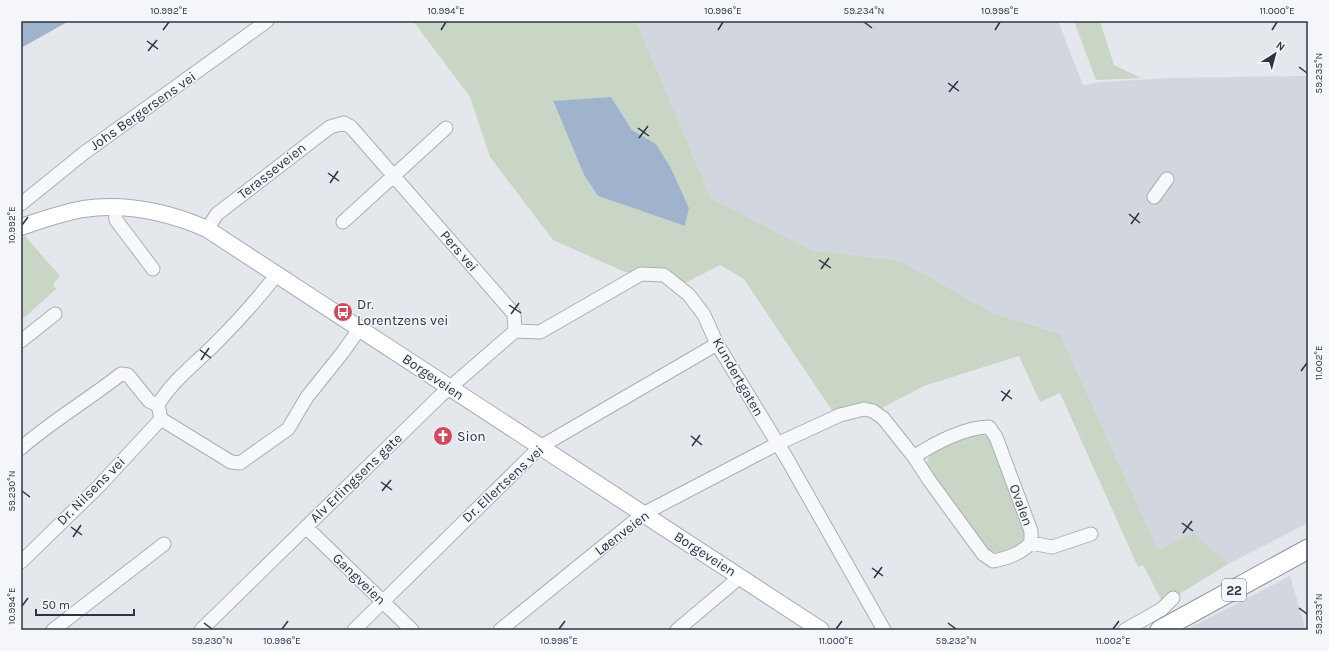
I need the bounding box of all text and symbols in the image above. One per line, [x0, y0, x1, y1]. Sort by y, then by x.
text: 10.992°E [150, 5, 188, 17]
text: 10.994°E [427, 5, 465, 17]
text: 10.996°E [704, 5, 742, 17]
text: 59.234°N [844, 5, 884, 17]
text: 10.998°E [981, 5, 1019, 17]
text: 11.000°E [1259, 5, 1295, 17]
north arrow [1255, 34, 1295, 74]
text: N [1274, 39, 1288, 54]
text: 59.235°N [1313, 53, 1325, 93]
street label: Johs Bergersens vei [87, 68, 199, 154]
street label: Terasseveien [235, 139, 309, 203]
text: 10.992°E [6, 206, 18, 244]
street label: Pers vei [436, 227, 482, 275]
place label: Dr. Lorentzens vei [357, 296, 449, 329]
bus stop icon: Dr. Lorentzens vei [332, 301, 354, 323]
street label: Kundertgaten [709, 335, 767, 419]
text: 11.002°E [1313, 345, 1325, 381]
street label: Borgeveien [399, 350, 467, 404]
church icon: Sion [432, 425, 454, 447]
place label: Sion [457, 428, 486, 445]
street label: Alv Erlingsens gate [306, 430, 406, 526]
street label: Dr. Ellertsens vei [459, 442, 547, 526]
street label: Dr. Nilsens vei [53, 453, 129, 529]
text: 59.230°N [6, 470, 18, 512]
street label: Ovalen [1006, 482, 1036, 528]
street label: Løenveien [591, 507, 653, 559]
street label: Borgeveien [671, 528, 739, 580]
street label: Gangveien [329, 550, 389, 608]
road number: 22 [1222, 579, 1246, 601]
text: 10.994°E [6, 587, 18, 625]
scale bar [36, 591, 134, 617]
text: 59.233°N [1313, 593, 1325, 635]
text: 50 m [42, 598, 70, 612]
text: 59.230°N [191, 635, 233, 647]
text: 10.996°E [263, 635, 301, 647]
text: 10.998°E [540, 635, 578, 647]
text: 11.000°E [818, 635, 854, 647]
text: 59.232°N [936, 635, 976, 647]
text: 11.002°E [1095, 635, 1131, 647]

